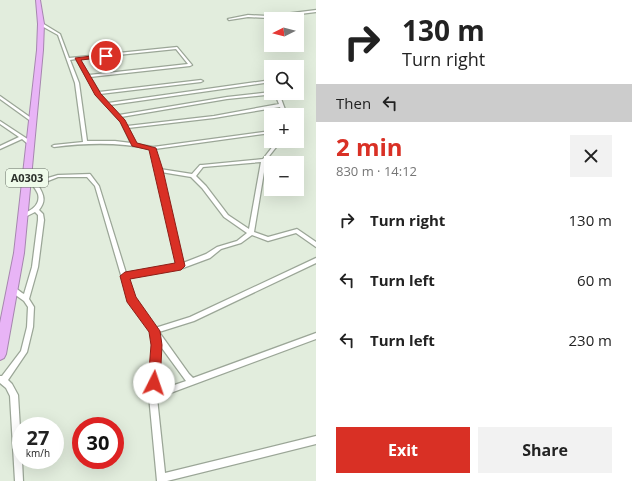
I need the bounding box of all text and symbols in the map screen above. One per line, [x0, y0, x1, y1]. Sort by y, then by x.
text: 130 m [402, 11, 485, 49]
north arrow [264, 12, 304, 52]
map controls [264, 12, 304, 196]
icon: right [336, 16, 388, 68]
pin [89, 39, 123, 73]
icon: arrive [95, 45, 117, 67]
text: Turn right [402, 47, 485, 71]
button: search [264, 60, 304, 100]
icon: left [379, 92, 401, 114]
text: Then [336, 93, 371, 113]
button: + [264, 108, 304, 148]
text: 2 min [336, 130, 403, 163]
button: close [570, 135, 612, 177]
button: − [264, 156, 304, 196]
text: 830 m · 14:12 [336, 162, 417, 180]
road number: A0303 [6, 169, 48, 187]
icon: right [336, 209, 358, 231]
text: Turn right [370, 210, 445, 230]
text: 130 m [568, 210, 612, 230]
icon: left [336, 269, 358, 291]
text: Turn left [370, 270, 435, 290]
text: 60 m [577, 270, 612, 290]
icon: left [336, 329, 358, 351]
text: Turn left [370, 330, 435, 350]
text: 230 m [568, 330, 612, 350]
position arrow [133, 362, 175, 404]
speed limit sign: 30 [72, 417, 124, 469]
text: 27 [27, 424, 49, 451]
button: Exit [336, 427, 470, 473]
button: Share [478, 427, 612, 473]
text: km/h [26, 446, 50, 460]

